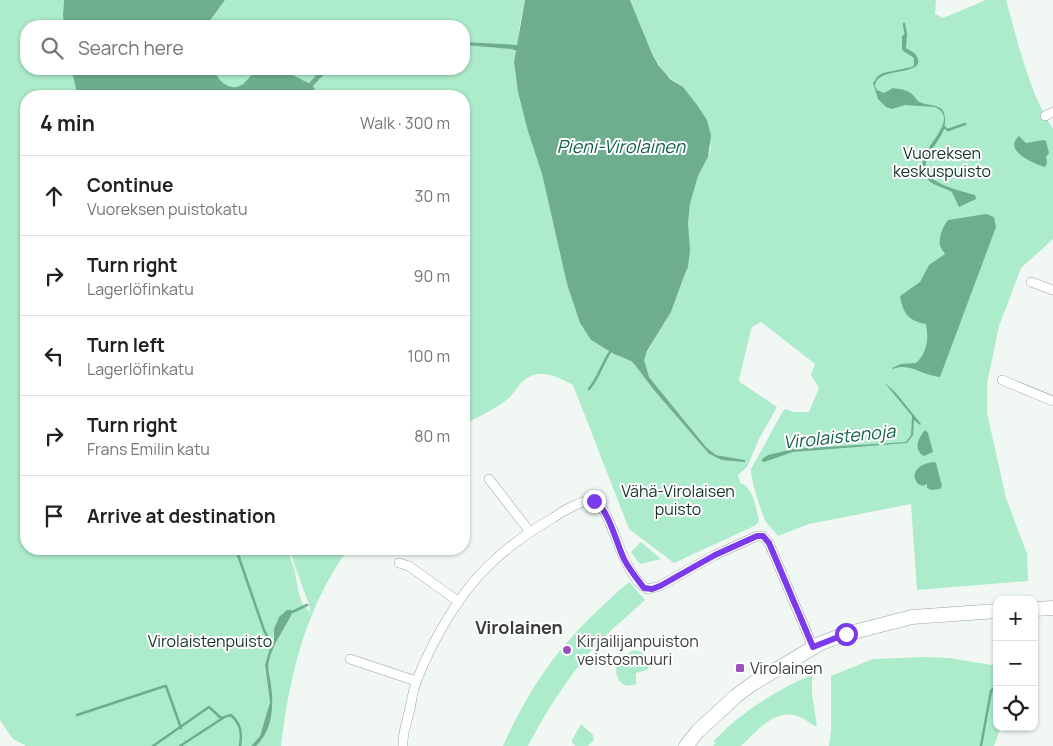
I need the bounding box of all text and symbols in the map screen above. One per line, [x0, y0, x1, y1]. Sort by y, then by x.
search box [20, 20, 470, 75]
icon: search [38, 34, 66, 62]
text: Search here [78, 35, 184, 61]
text: 4 min [40, 109, 95, 137]
text: Walk · 300 m [360, 112, 450, 134]
water label: Pieni-Virolainen [557, 134, 687, 158]
park label: Vuoreksen keskuspuisto [893, 142, 991, 182]
text: Continue [87, 172, 173, 198]
icon: ahead [40, 182, 68, 210]
text: 30 m [415, 185, 450, 207]
text: Vuoreksen puistokatu [87, 198, 248, 220]
text: Turn right [87, 252, 177, 278]
icon: right [40, 262, 68, 290]
text: 90 m [414, 265, 450, 287]
text: Lagerlöfinkatu [87, 278, 194, 300]
text: Turn left [87, 332, 165, 358]
icon: left [40, 342, 68, 370]
text: 100 m [407, 345, 450, 367]
text: Lagerlöfinkatu [87, 358, 194, 380]
text: Turn right [87, 412, 177, 438]
water label: Virolaistenoja [782, 418, 897, 454]
icon: right [40, 422, 68, 450]
text: 80 m [414, 425, 450, 447]
text: Frans Emilin katu [87, 438, 210, 460]
park label: Vähä-Virolaisen puisto [621, 480, 735, 520]
route end [583, 490, 606, 513]
icon: arrive [40, 502, 68, 530]
text: Arrive at destination [87, 503, 276, 529]
map controls [993, 596, 1038, 731]
button: + [993, 596, 1038, 641]
district label: Virolainen [475, 615, 563, 639]
route start [835, 623, 858, 646]
park label: Virolaistenpuisto [148, 630, 272, 652]
place label: Kirjailijanpuiston veistosmuuri [577, 630, 699, 670]
button: − [993, 641, 1038, 686]
marker: Kirjailijanpuiston veistosmuuri [561, 644, 573, 656]
place label: Virolainen [750, 657, 823, 679]
marker: Virolainen [734, 662, 746, 674]
button: locate [993, 686, 1038, 731]

